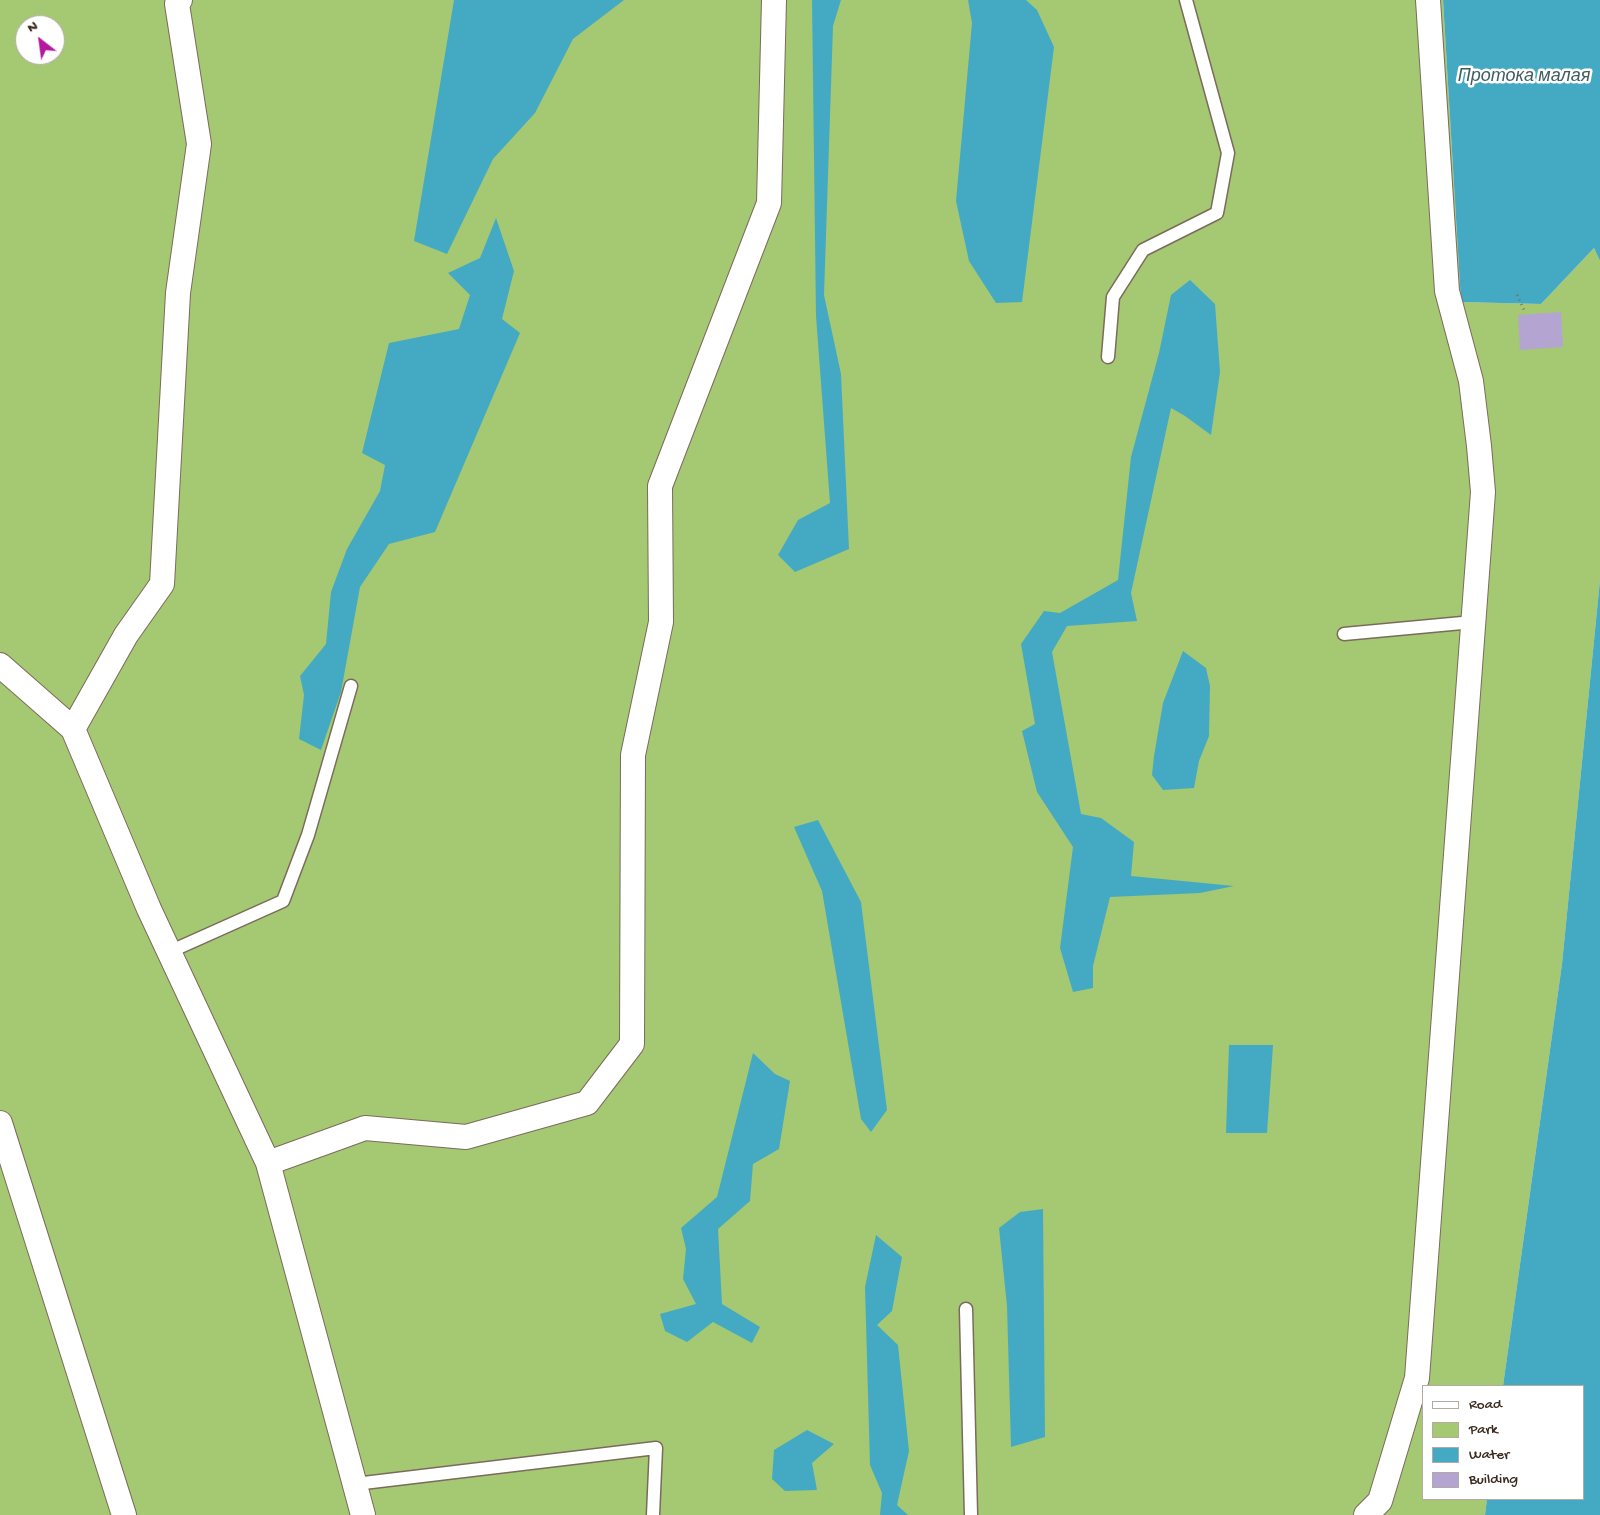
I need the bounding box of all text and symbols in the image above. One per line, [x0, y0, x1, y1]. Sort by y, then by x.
north arrow [15, 15, 65, 65]
text: N [25, 18, 41, 37]
water label: Протока малая [1458, 67, 1590, 89]
legend [1422, 1385, 1585, 1500]
text: Road [1469, 1396, 1502, 1414]
text: Park [1469, 1421, 1498, 1439]
text: Water [1469, 1446, 1509, 1464]
text: Building [1469, 1471, 1518, 1489]

